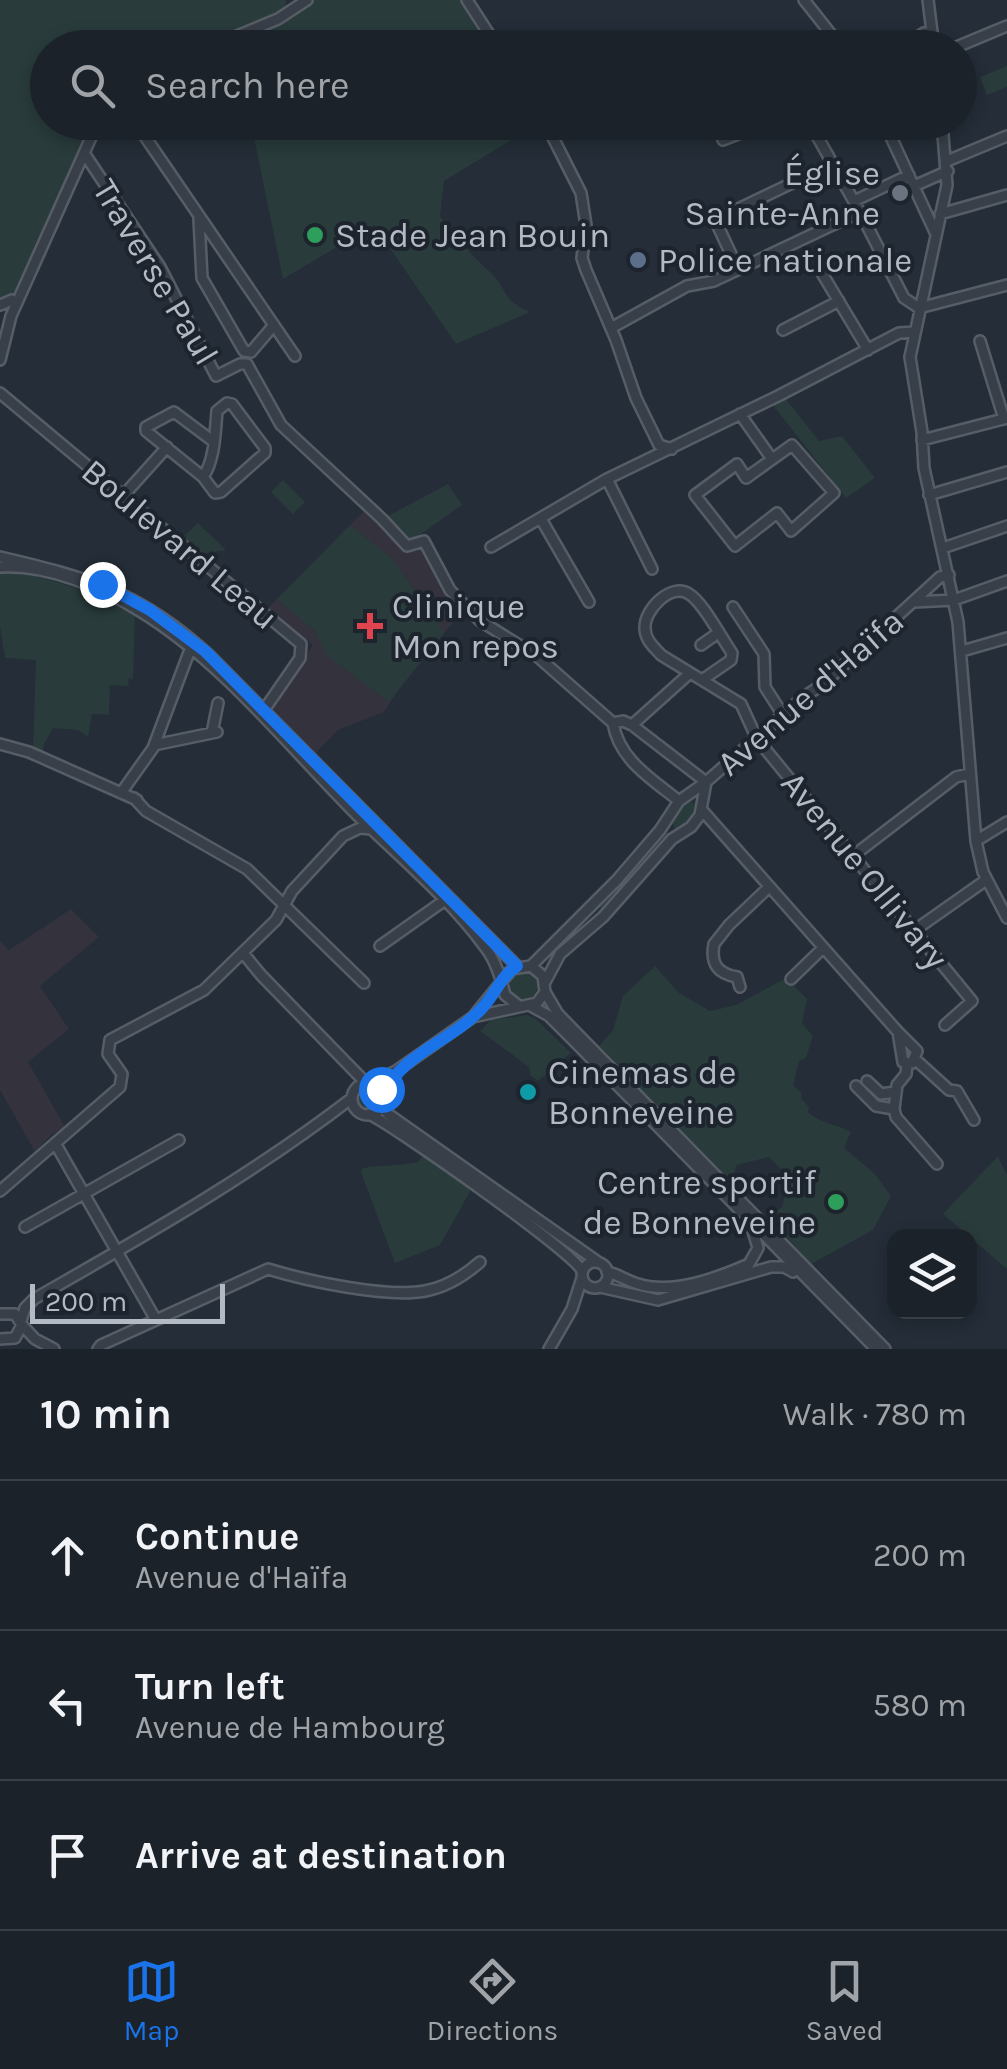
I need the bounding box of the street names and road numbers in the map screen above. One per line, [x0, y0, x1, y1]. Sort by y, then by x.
street label: Traverse Paul [84, 172, 227, 373]
street label: Boulevard Leau [73, 451, 286, 638]
street label: Avenue d'Haïfa [709, 600, 912, 784]
street label: Avenue Ollivary [773, 763, 957, 977]

